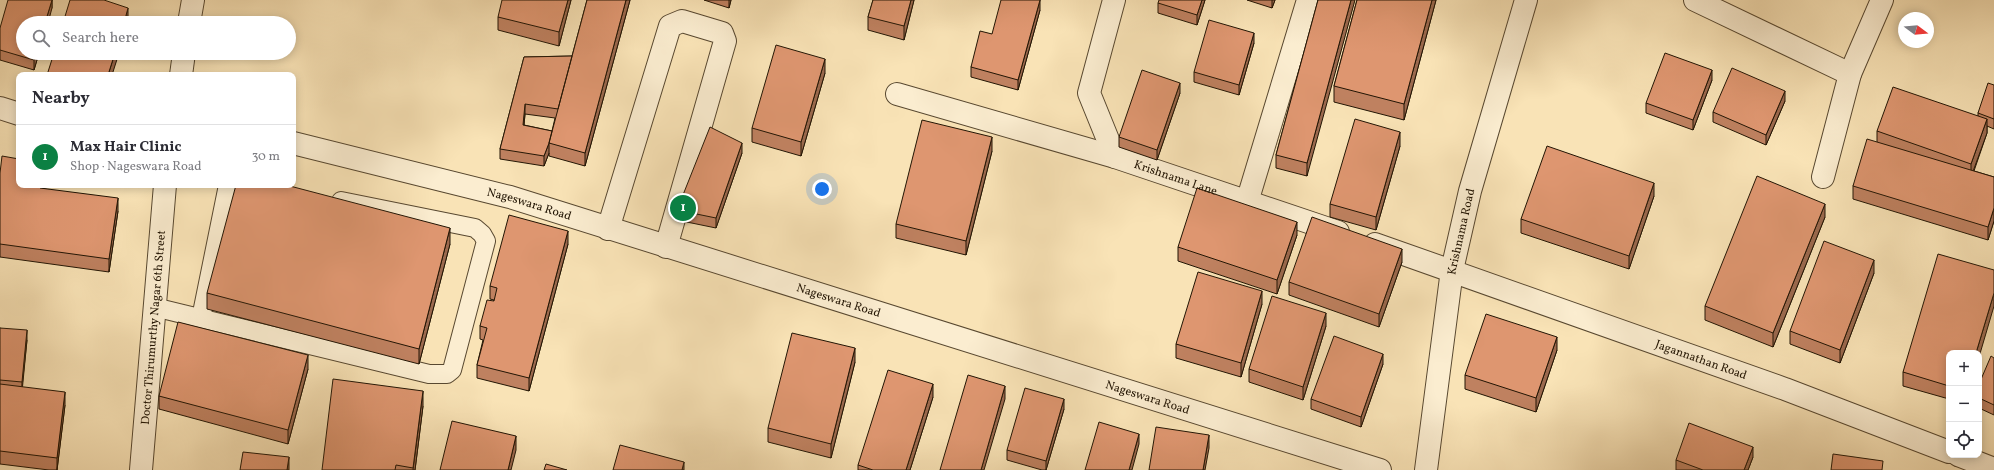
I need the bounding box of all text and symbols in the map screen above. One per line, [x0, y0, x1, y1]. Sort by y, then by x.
north arrow [1898, 12, 1934, 48]
search box [16, 16, 296, 60]
icon: search [30, 27, 52, 49]
text: Search here [62, 28, 139, 49]
text: Nearby [32, 87, 90, 110]
text: Max Hair Clinic [70, 137, 181, 158]
text: 1 [42, 148, 48, 166]
text: 30 m [252, 148, 280, 166]
street label: Krishnama Lane [1132, 157, 1219, 200]
text: Shop · Nageswara Road [70, 158, 202, 176]
your location [812, 179, 832, 199]
street label: Nageswara Road [485, 185, 573, 225]
street label: Krishnama Road [1444, 187, 1479, 276]
pin: 1 [670, 193, 696, 223]
street label: Doctor Thirumurthy Nagar 6th Street [138, 230, 170, 426]
street label: Nageswara Road [794, 280, 883, 322]
street label: Jagannathan Road [1653, 337, 1749, 384]
map controls [1946, 350, 1982, 458]
button: + [1946, 350, 1982, 386]
street label: Nageswara Road [1103, 377, 1192, 419]
button: − [1946, 386, 1982, 422]
button: locate [1946, 422, 1982, 458]

